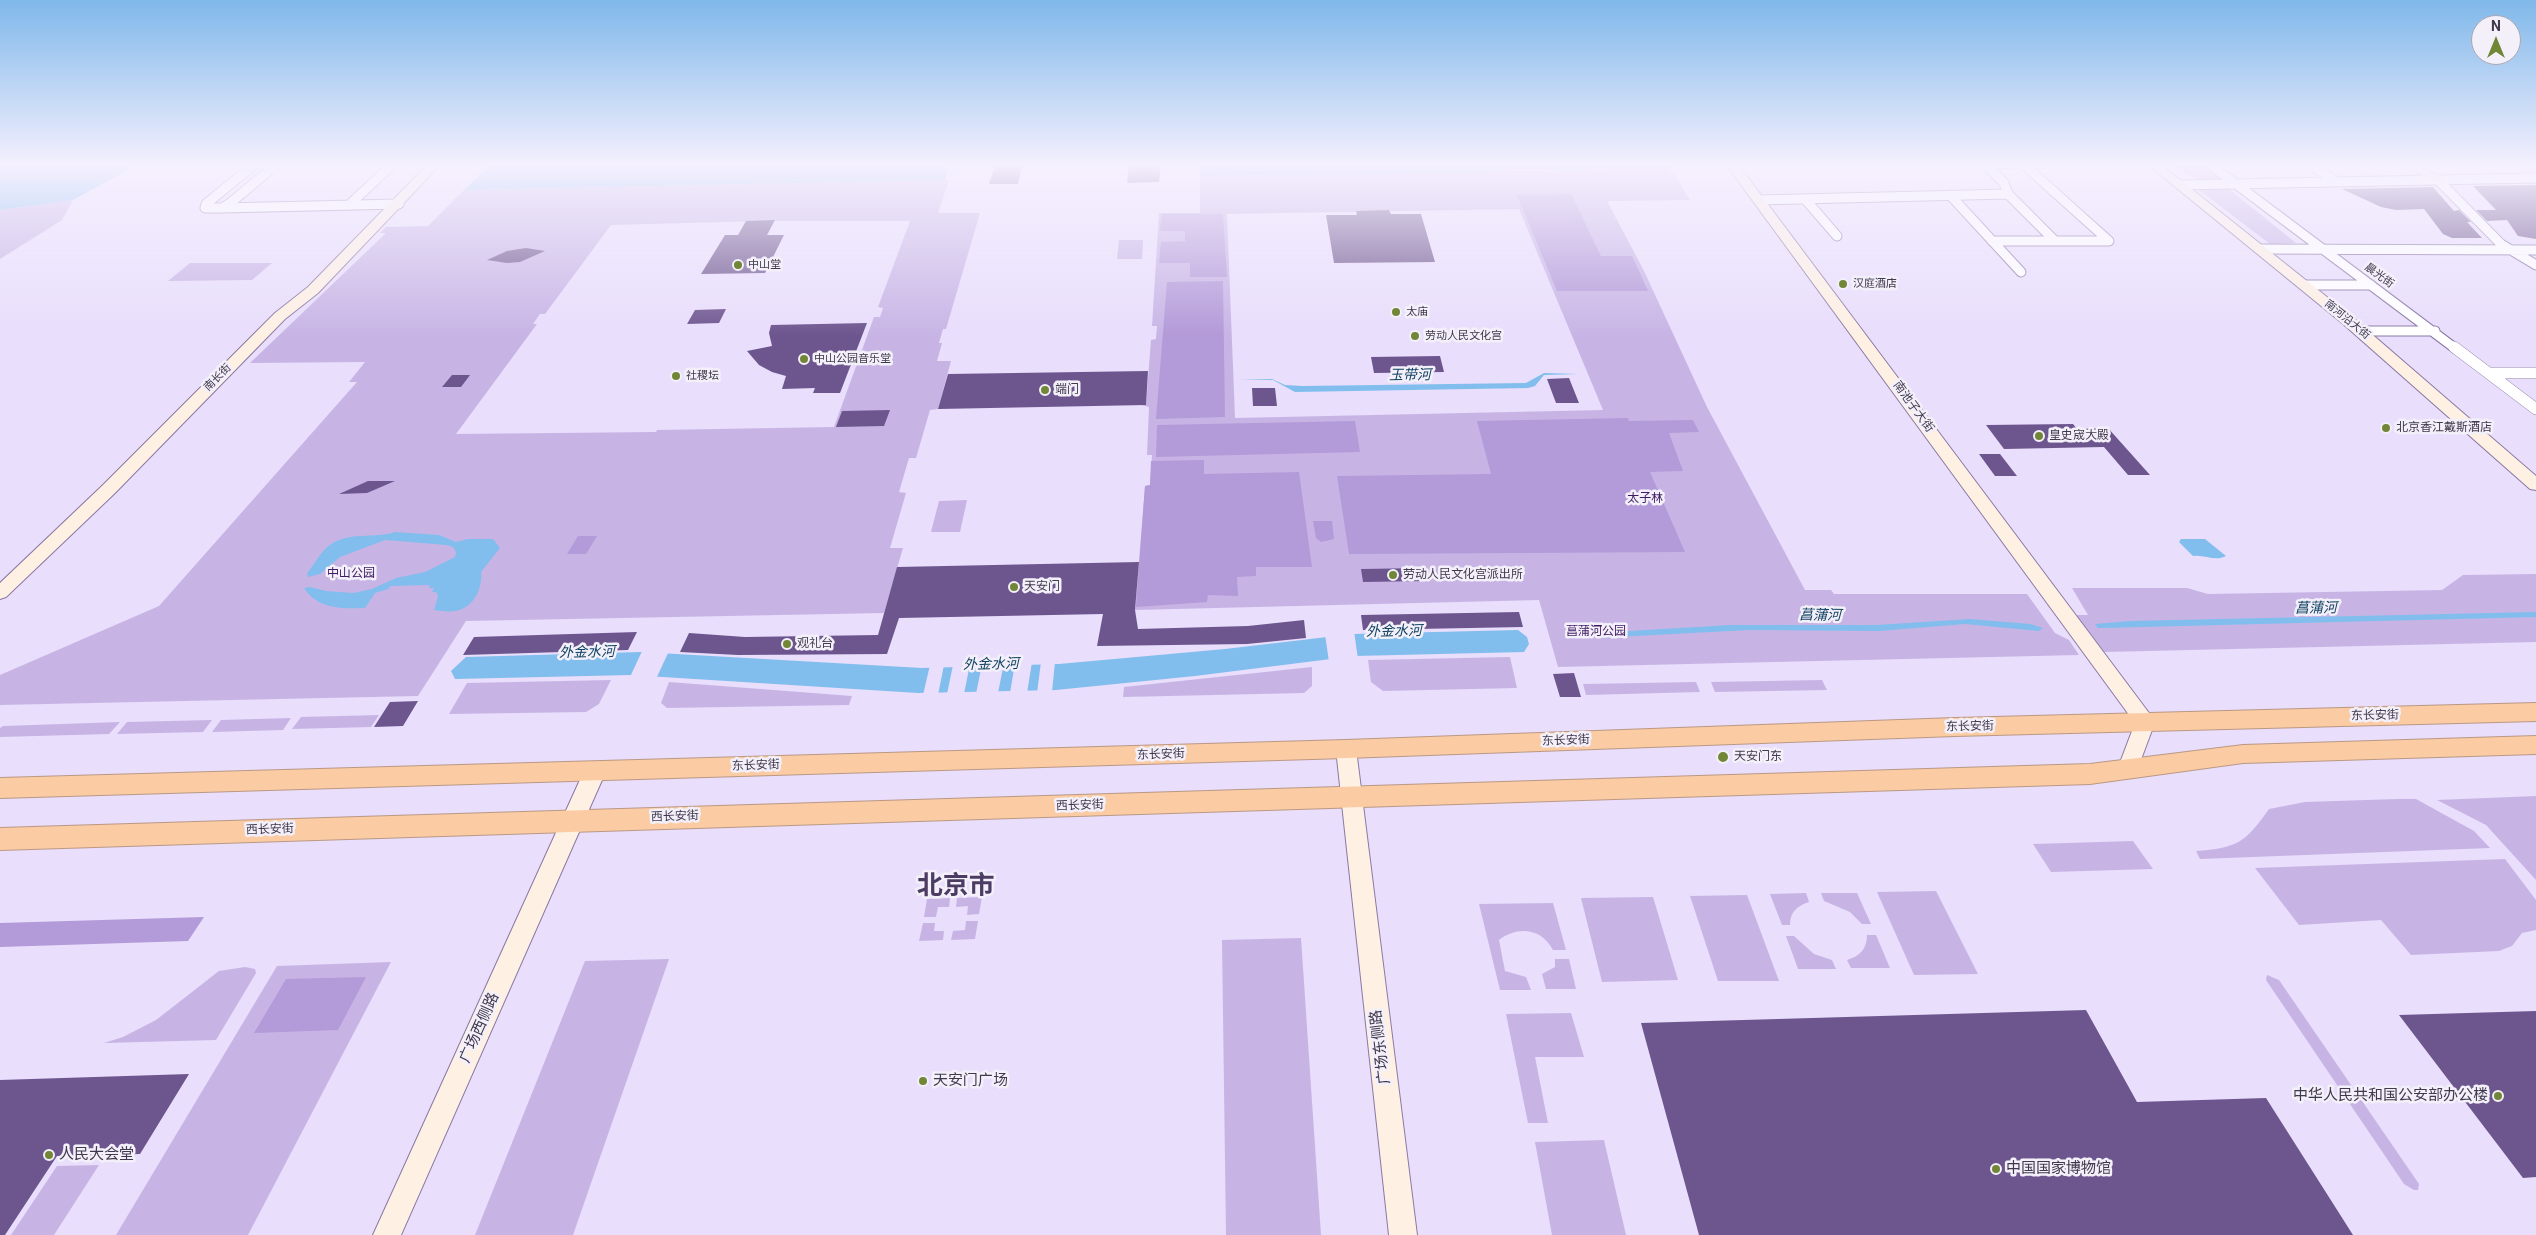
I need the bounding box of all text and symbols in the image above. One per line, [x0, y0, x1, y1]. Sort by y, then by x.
north arrow [2471, 15, 2521, 65]
text: N [2491, 18, 2501, 34]
place label: 中山堂 [748, 258, 781, 272]
marker: 中山堂 [732, 259, 744, 271]
street label: 晨光街 [2362, 261, 2396, 291]
place label: 汉庭酒店 [1853, 277, 1897, 291]
marker: 汉庭酒店 [1837, 278, 1849, 290]
street label: 南河沿大街 [2321, 298, 2373, 342]
place label: 太庙 [1406, 305, 1428, 319]
marker: 太庙 [1390, 306, 1402, 318]
place label: 劳动人民文化宫 [1425, 329, 1502, 343]
marker: 劳动人民文化宫 [1409, 330, 1421, 342]
place label: 中山公园音乐堂 [814, 352, 891, 366]
marker: 中山公园音乐堂 [798, 353, 810, 365]
street label: 南长街 [202, 362, 234, 394]
water label: 玉带河 [1389, 367, 1431, 385]
place label: 社稷坛 [686, 369, 719, 383]
marker: 社稷坛 [670, 370, 682, 382]
street label: 南池子大街 [1890, 378, 1936, 436]
place label: 端门 [1055, 383, 1079, 397]
marker: 端门 [1039, 384, 1051, 396]
place label: 北京香江戴斯酒店 [2396, 421, 2492, 435]
marker: 北京香江戴斯酒店 [2380, 422, 2392, 434]
place label: 皇史宬大殿 [2049, 429, 2109, 443]
marker: 皇史宬大殿 [2033, 430, 2045, 442]
park label: 太子林 [1627, 492, 1663, 506]
park label: 中山公园 [327, 567, 375, 581]
place label: 劳动人民文化宫派出所 [1403, 568, 1523, 582]
marker: 劳动人民文化宫派出所 [1387, 569, 1399, 581]
place label: 天安门 [1024, 580, 1060, 594]
marker: 天安门 [1008, 581, 1020, 593]
water label: 菖蒲河 [2295, 600, 2337, 618]
water label: 菖蒲河 [1799, 607, 1841, 625]
water label: 外金水河 [1366, 623, 1422, 641]
park label: 菖蒲河公园 [1566, 625, 1626, 639]
place label: 观礼台 [797, 637, 833, 651]
marker: 观礼台 [781, 638, 793, 650]
water label: 外金水河 [559, 644, 615, 662]
water label: 外金水河 [963, 656, 1019, 674]
street label: 东长安街 [2351, 708, 2399, 724]
street label: 东长安街 [1946, 719, 1994, 735]
street label: 东长安街 [1542, 733, 1590, 749]
street label: 东长安街 [1137, 747, 1185, 763]
marker: 天安门东 [1716, 750, 1730, 764]
place label: 天安门东 [1734, 750, 1782, 764]
street label: 东长安街 [732, 758, 780, 774]
street label: 西长安街 [1056, 798, 1104, 814]
street label: 西长安街 [651, 809, 699, 825]
street label: 西长安街 [246, 822, 294, 838]
district label: 北京市 [917, 871, 995, 903]
street label: 广场西侧路 [457, 990, 503, 1066]
street label: 广场东侧路 [1367, 1009, 1395, 1085]
place label: 天安门广场 [933, 1072, 1008, 1090]
marker: 天安门广场 [917, 1075, 929, 1087]
place label: 中华人民共和国公安部办公楼 [2293, 1087, 2488, 1105]
marker: 中华人民共和国公安部办公楼 [2492, 1090, 2504, 1102]
place label: 人民大会堂 [59, 1146, 134, 1164]
marker: 人民大会堂 [43, 1149, 55, 1161]
place label: 中国国家博物馆 [2006, 1160, 2111, 1178]
marker: 中国国家博物馆 [1990, 1163, 2002, 1175]

